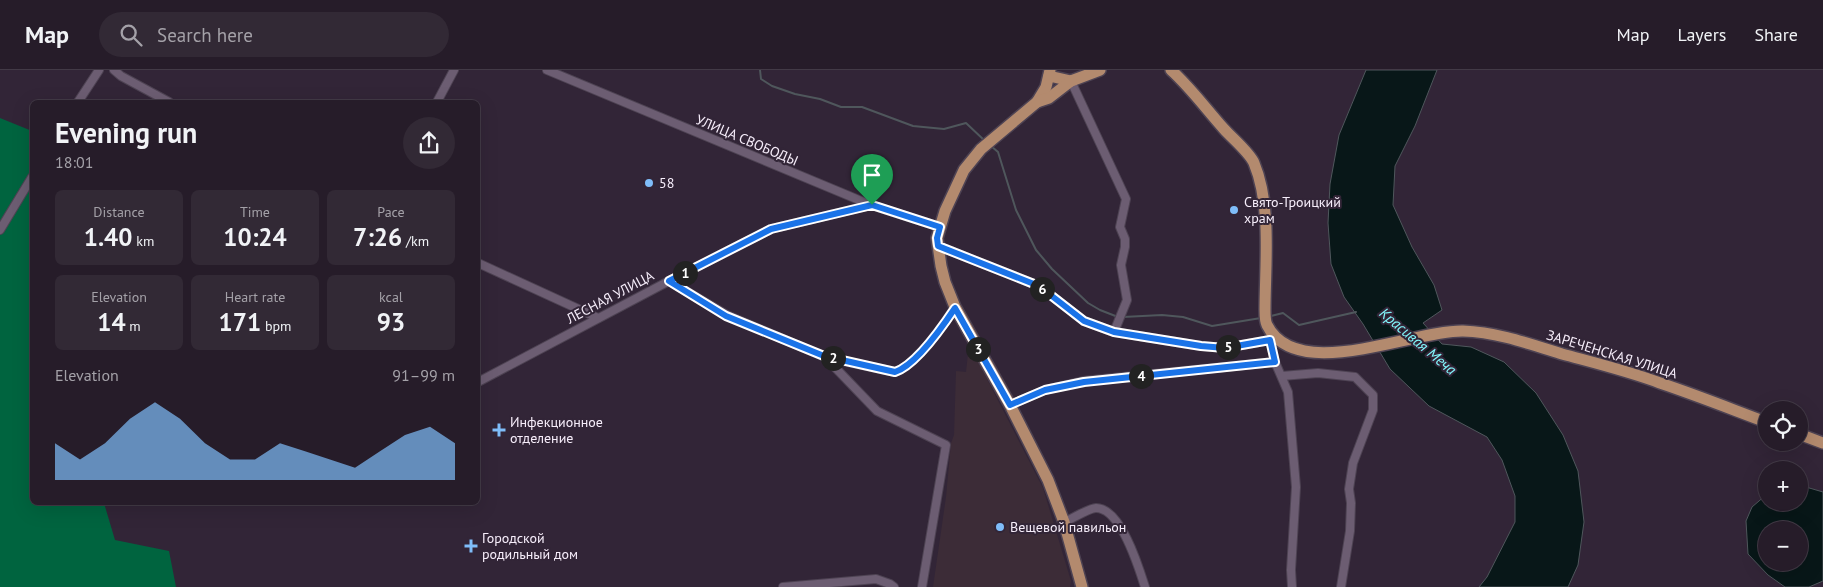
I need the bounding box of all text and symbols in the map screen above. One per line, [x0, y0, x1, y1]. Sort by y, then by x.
search box [99, 12, 449, 57]
text: Map [25, 19, 69, 50]
icon: search [117, 21, 145, 49]
text: Search here [157, 23, 253, 47]
text: Map [1617, 23, 1649, 46]
text: Layers [1677, 23, 1726, 46]
text: Share [1754, 23, 1798, 46]
street label: УЛИЦА СВОБОДЫ [693, 110, 801, 170]
text: Evening run [55, 114, 197, 151]
button: share [403, 117, 455, 169]
text: 18:01 [55, 152, 93, 172]
pin [851, 154, 893, 205]
icon: arrive [858, 161, 886, 189]
place label: 58 [659, 174, 674, 192]
marker: 58 [643, 177, 655, 189]
place label: Свято-Троицкий храм [1244, 193, 1341, 227]
text: Distance [93, 203, 145, 221]
text: Time [240, 203, 270, 221]
text: Pace [377, 203, 405, 221]
marker: Свято-Троицкий храм [1228, 204, 1240, 216]
text: 1.40 [84, 221, 132, 253]
text: 10:24 [223, 221, 287, 253]
text: 7:26 [353, 221, 402, 253]
text: km [132, 232, 154, 250]
text: /km [402, 232, 429, 250]
pin: 1 [672, 260, 698, 286]
text: 1 [682, 264, 689, 282]
street label: ЛЕСНАЯ УЛИЦА [562, 266, 658, 328]
pin: 6 [1030, 276, 1054, 302]
text: 6 [1039, 280, 1046, 298]
text: Elevation [91, 288, 147, 306]
text: Heart rate [225, 288, 285, 306]
text: kcal [379, 288, 403, 306]
water label: Красивая Меча [1376, 303, 1461, 379]
text: 14 [97, 306, 126, 338]
text: 171 [219, 306, 261, 338]
text: 93 [377, 306, 405, 338]
text: m [126, 317, 141, 335]
text: bpm [261, 317, 291, 335]
street label: ЗАРЕЧЕНСКАЯ УЛИЦА [1544, 326, 1680, 383]
pin: 5 [1216, 334, 1240, 360]
pin: 3 [966, 336, 990, 362]
text: 5 [1225, 338, 1232, 356]
text: 3 [975, 340, 982, 358]
pin: 2 [820, 346, 846, 370]
text: 2 [830, 349, 837, 367]
pin: 4 [1128, 364, 1154, 388]
text: Elevation [55, 365, 119, 385]
text: 91–99 m [392, 365, 455, 385]
text: 4 [1138, 367, 1145, 385]
map controls [1758, 401, 1808, 571]
button: locate [1758, 401, 1808, 451]
place label: Инфекционное отделение [510, 413, 603, 447]
marker: Инфекционное отделение [492, 423, 506, 437]
button: + [1758, 461, 1808, 511]
place label: Вещевой павильон [1010, 518, 1126, 536]
marker: Вещевой павильон [994, 521, 1006, 533]
button: − [1758, 521, 1808, 571]
place label: Городской родильный дом [482, 529, 578, 563]
marker: Городской родильный дом [464, 539, 478, 553]

